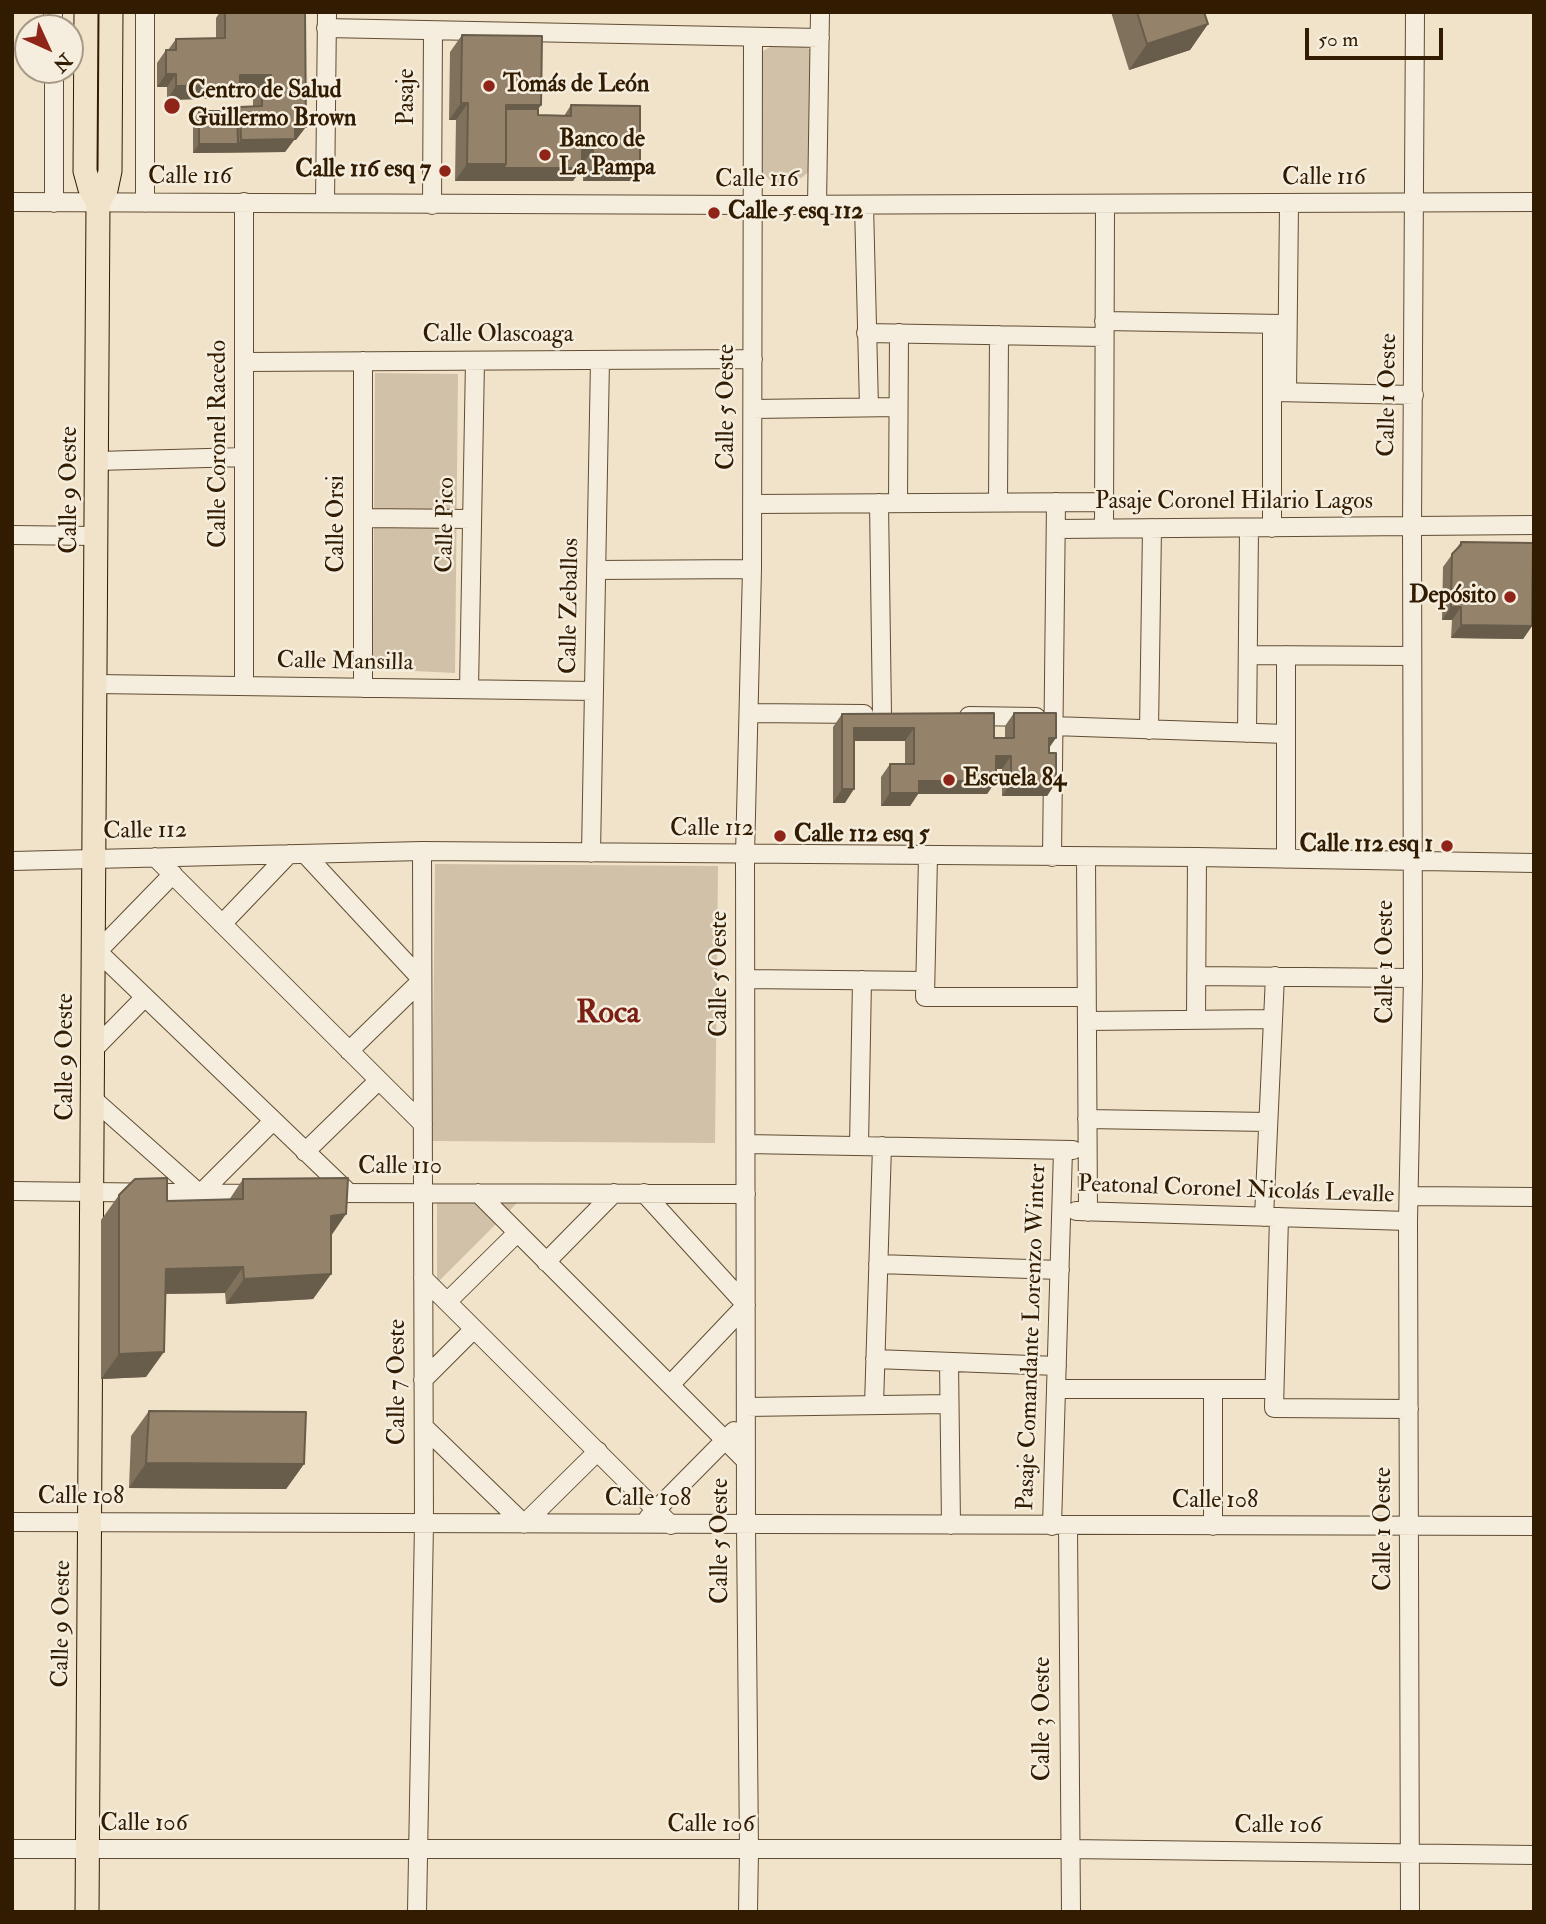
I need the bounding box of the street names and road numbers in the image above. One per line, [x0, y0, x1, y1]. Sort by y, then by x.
street label: Pasaje [394, 68, 422, 126]
street label: Calle 116 [148, 164, 232, 192]
street label: Calle 116 [1282, 165, 1366, 193]
street label: Calle 116 [715, 167, 799, 195]
street label: Calle Olascoaga [423, 322, 573, 350]
street label: Calle 1 Oeste [1374, 333, 1404, 457]
street label: Calle Coronel Racedo [206, 340, 234, 548]
street label: Calle 5 Oeste [714, 344, 742, 470]
street label: Calle 9 Oeste [57, 426, 85, 554]
street label: Calle Orsi [324, 475, 352, 573]
street label: Calle Pico [432, 477, 462, 573]
street label: Pasaje Coronel Hilario Lagos [1095, 489, 1373, 517]
street label: Calle Zeballos [555, 538, 587, 674]
street label: Calle Mansilla [276, 647, 414, 679]
street label: Calle 112 [670, 816, 754, 844]
street label: Calle 112 [103, 817, 187, 847]
street label: Calle 1 Oeste [1373, 900, 1401, 1024]
street label: Calle 5 Oeste [707, 911, 735, 1037]
street label: Calle 9 Oeste [53, 993, 81, 1121]
street label: Calle 110 [358, 1154, 442, 1182]
street label: Pasaje Comandante Lorenzo Winter [1013, 1163, 1053, 1511]
street label: Peatonal Coronel Nicolás Levalle [1077, 1171, 1395, 1211]
street label: Calle 7 Oeste [385, 1319, 413, 1445]
street label: Calle 1 Oeste [1371, 1467, 1399, 1591]
street label: Calle 5 Oeste [708, 1478, 736, 1604]
street label: Calle 108 [38, 1484, 124, 1512]
street label: Calle 108 [605, 1486, 691, 1514]
street label: Calle 108 [1172, 1488, 1258, 1516]
street label: Calle 9 Oeste [47, 1560, 79, 1688]
street label: Calle 3 Oeste [1030, 1657, 1058, 1781]
street label: Calle 106 [100, 1811, 188, 1839]
street label: Calle 106 [667, 1812, 755, 1840]
street label: Calle 106 [1234, 1813, 1322, 1841]

